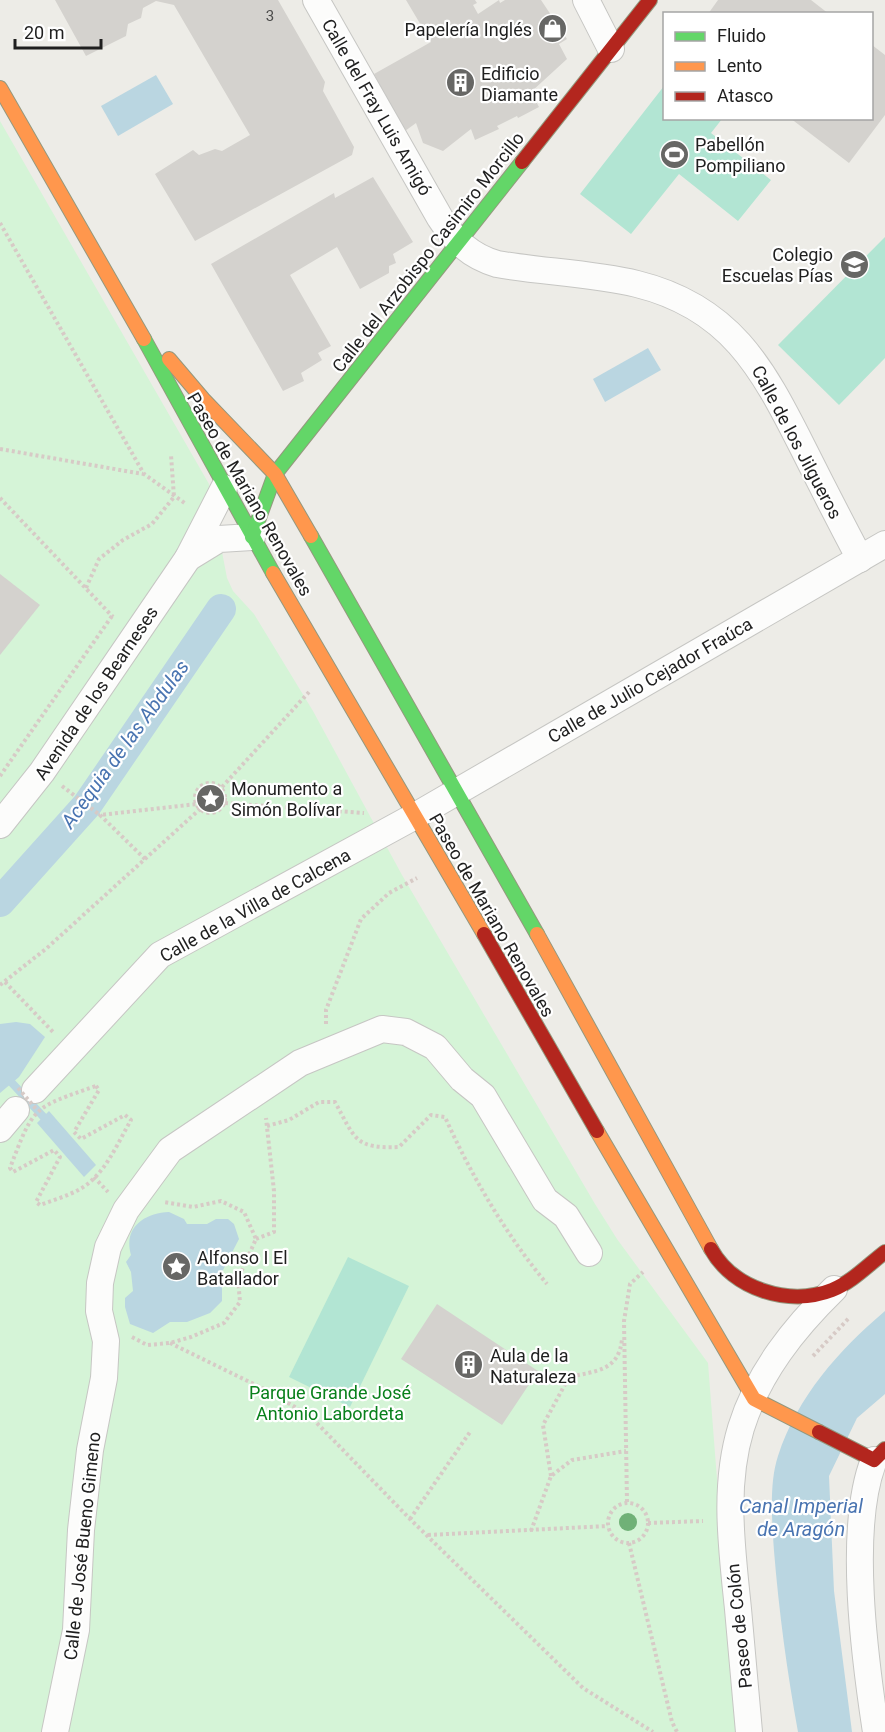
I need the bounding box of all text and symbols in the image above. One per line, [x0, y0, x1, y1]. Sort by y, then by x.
house number: 3 [266, 7, 274, 25]
scale bar [15, 12, 100, 50]
legend [663, 12, 873, 120]
shop icon: Papelería Inglés [537, 13, 569, 45]
street label: Calle del Fray Luis Amigó [318, 15, 436, 199]
place label: Papelería Inglés [404, 19, 532, 40]
text: 20 m [24, 22, 64, 43]
text: Fluido [717, 25, 766, 46]
text: Lento [717, 55, 762, 76]
place label: Edificio Diamante [481, 63, 558, 105]
building icon: Edificio Diamante [444, 67, 476, 99]
text: Atasco [717, 85, 773, 106]
street label: Calle del Arzobispo Casimiro Morcillo [328, 128, 528, 376]
place label: Pabellón Pompiliano [695, 134, 786, 176]
sports icon: Pabellón Pompiliano [658, 138, 690, 170]
place label: Colegio Escuelas Pías [722, 244, 833, 286]
school or university icon: Colegio Escuelas Pías [838, 248, 870, 280]
street label: Calle de los Jilgueros [748, 362, 846, 522]
street label: Paseo de Mariano Renovales [183, 388, 317, 600]
street label: Avenida de los Bearneses [30, 602, 162, 784]
street label: Calle de Julio Cejador Fraúca [544, 613, 756, 747]
water label: Acequia de las Abdulas [55, 655, 194, 833]
place label: Monumento a Simón Bolívar [231, 778, 342, 820]
place icon: Monumento a Simón Bolívar [194, 782, 226, 814]
street label: Paseo de Mariano Renovales [425, 809, 559, 1021]
street label: Calle de la Villa de Calcena [156, 844, 354, 966]
place label: Alfonso I El Batallador [197, 1247, 288, 1289]
place icon: Alfonso I El Batallador [160, 1251, 192, 1283]
place label: Aula de la Naturaleza [490, 1345, 577, 1387]
building icon: Aula de la Naturaleza [453, 1349, 485, 1381]
park label: Parque Grande José Antonio Labordeta [249, 1382, 411, 1424]
street label: Calle de José Bueno Gimeno [60, 1431, 104, 1661]
water label: Canal Imperial de Aragón [739, 1494, 863, 1541]
street label: Paseo de Colón [722, 1563, 756, 1689]

